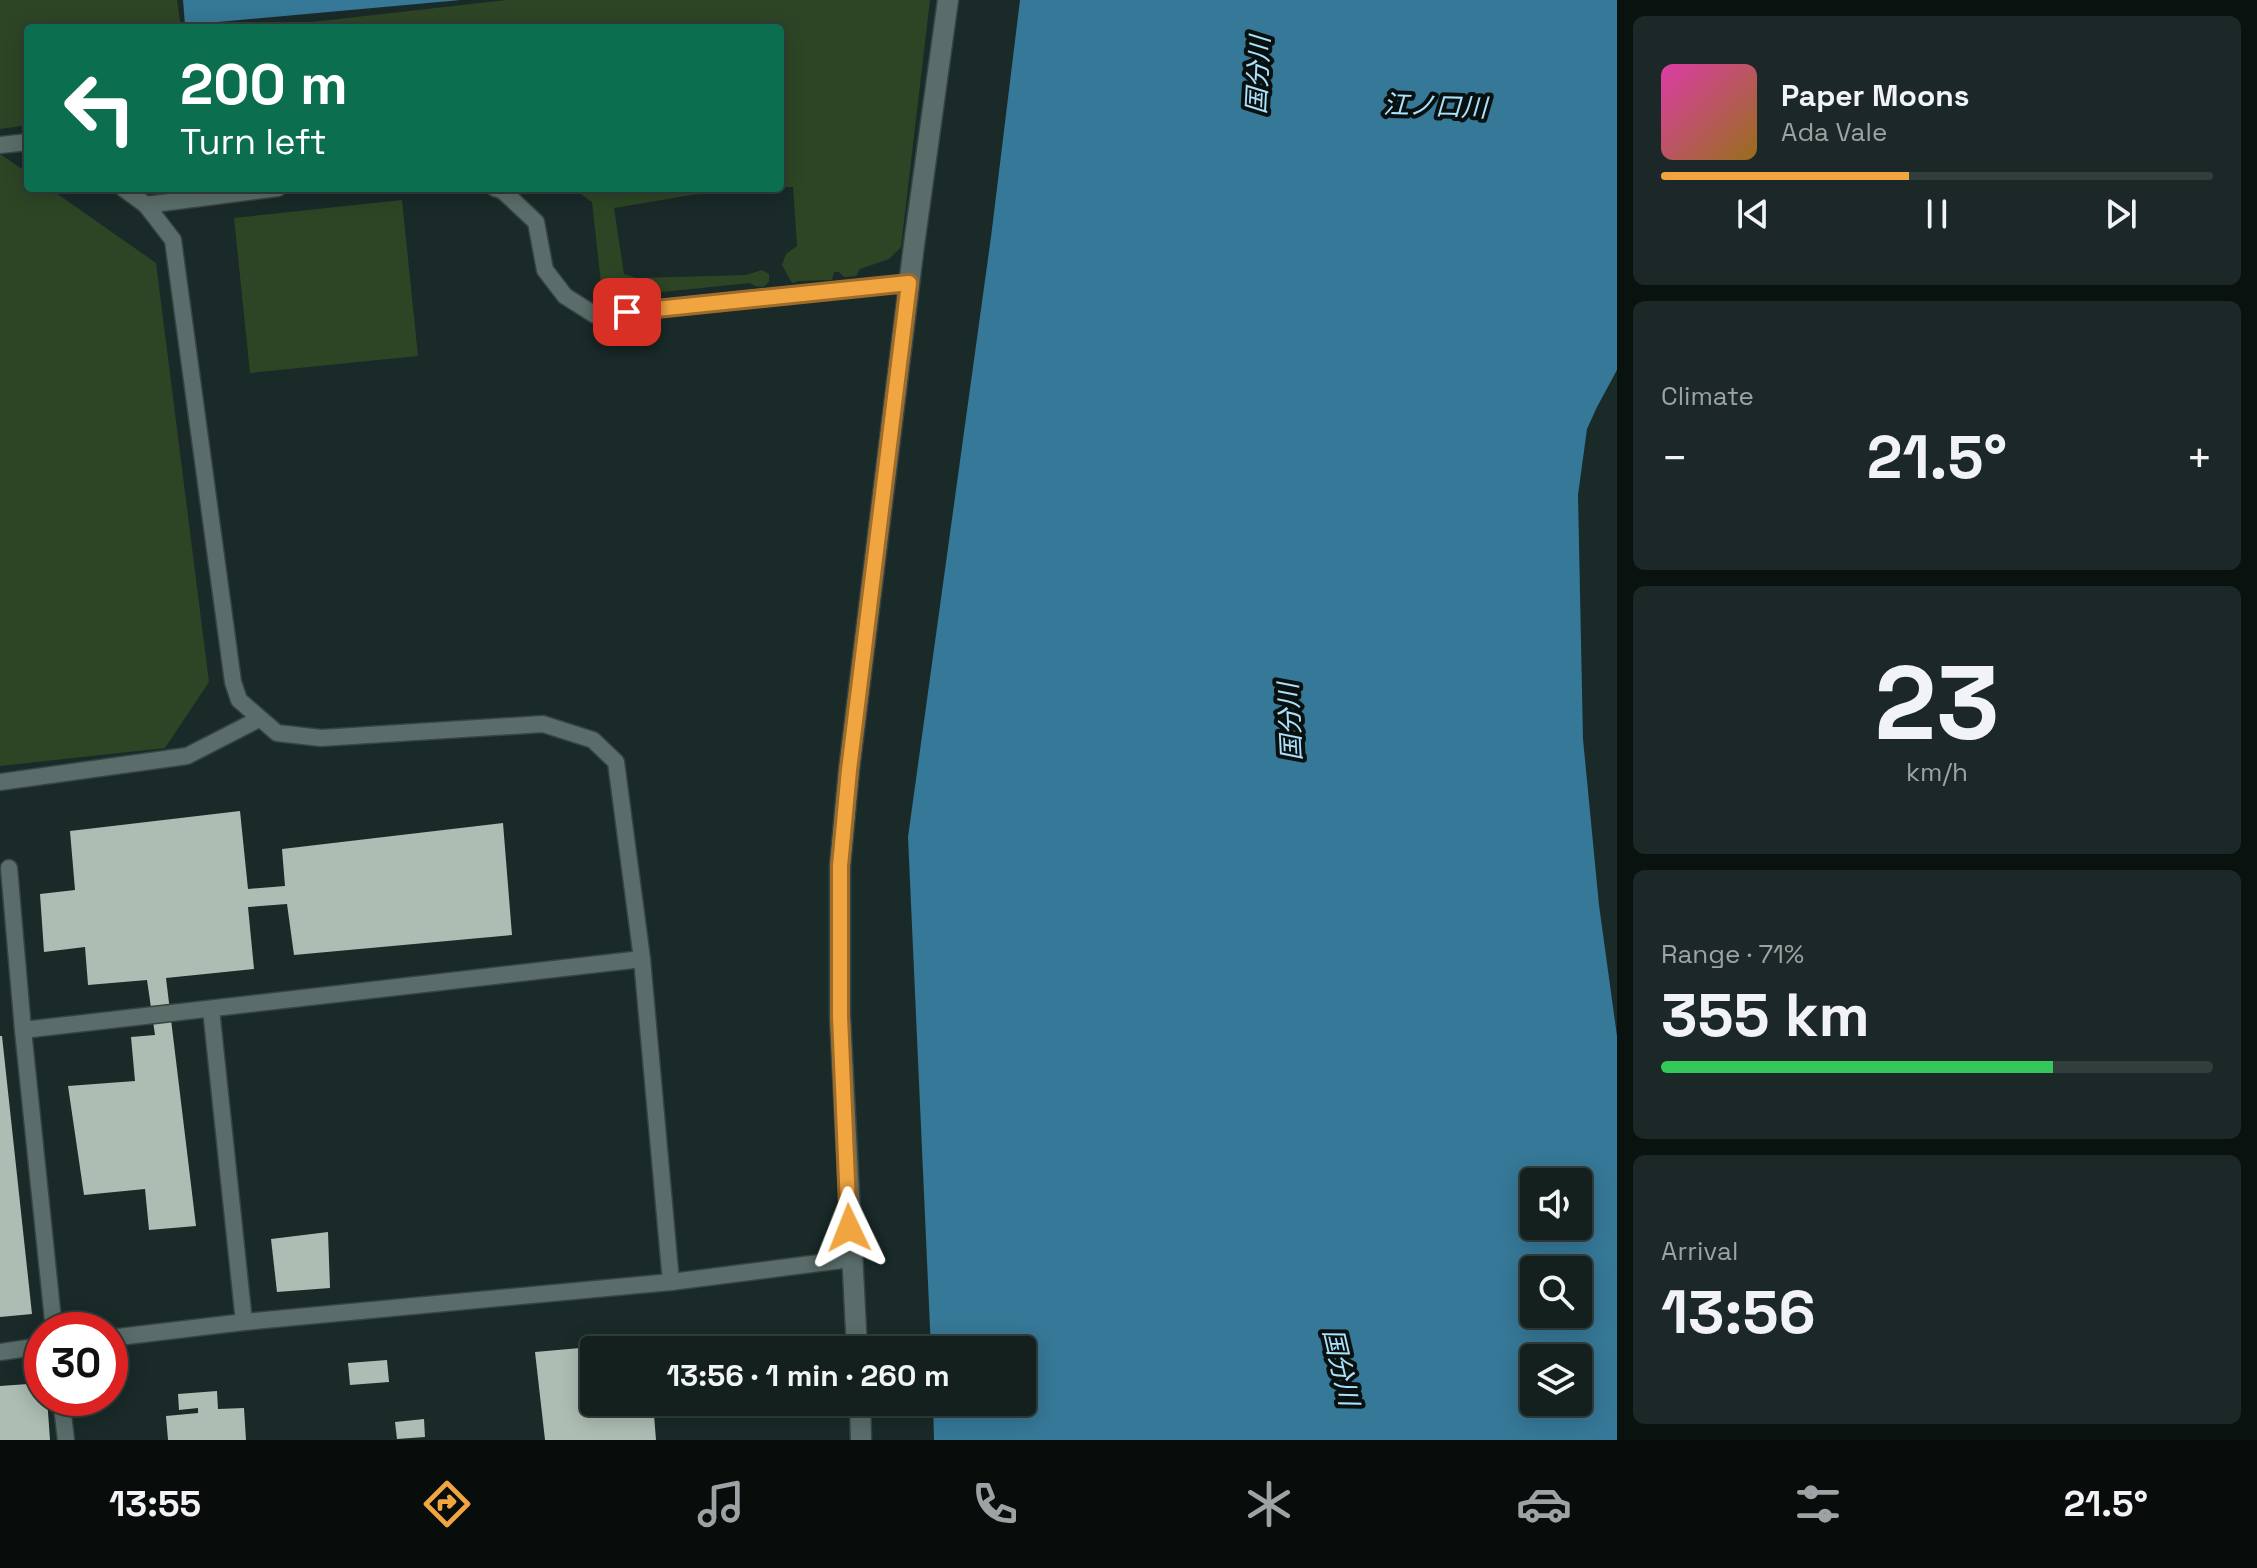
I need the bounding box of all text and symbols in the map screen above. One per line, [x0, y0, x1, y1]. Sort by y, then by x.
water label: 国分川 [1239, 32, 1277, 115]
text: 200 m [180, 49, 348, 120]
icon: left [48, 56, 152, 160]
text: Paper Moons [1781, 76, 1970, 115]
water label: 江ノ口川 [1382, 87, 1491, 125]
text: Ada Vale [1781, 115, 1887, 149]
text: Turn left [180, 119, 327, 165]
icon: previous [1731, 192, 1775, 236]
icon: pause [1915, 192, 1959, 236]
icon: next [2099, 192, 2143, 236]
pin [593, 278, 661, 346]
icon: arrive [605, 290, 649, 334]
text: Climate [1661, 379, 1754, 413]
text: 21.5° [1867, 419, 2007, 496]
text: − [1661, 430, 1688, 486]
text: + [2186, 430, 2213, 486]
text: 23 [1874, 637, 2000, 769]
water label: 国分川 [1271, 679, 1309, 762]
text: km/h [1906, 755, 1968, 789]
text: Range · 71% [1661, 937, 1804, 971]
text: 355 km [1661, 977, 1870, 1054]
map controls [1520, 1168, 1592, 1416]
button: sound [1520, 1168, 1592, 1240]
position arrow [807, 1186, 891, 1270]
text: Arrival [1661, 1234, 1738, 1268]
button: search [1520, 1256, 1592, 1328]
text: 13:56 [1661, 1274, 1816, 1351]
speed limit sign: 30 [24, 1312, 128, 1416]
water label: 国分川 [1316, 1325, 1367, 1412]
button: layers [1520, 1344, 1592, 1416]
text: 13:56 · 1 min · 260 m [666, 1356, 950, 1395]
icon: directions [419, 1476, 475, 1532]
icon: music [693, 1476, 749, 1532]
icon: phone [967, 1476, 1023, 1532]
icon: climate [1241, 1476, 1297, 1532]
icon: car [1516, 1476, 1572, 1532]
icon: filters [1790, 1476, 1846, 1532]
text: 13:55 [109, 1481, 201, 1527]
text: 21.5° [2064, 1481, 2148, 1527]

